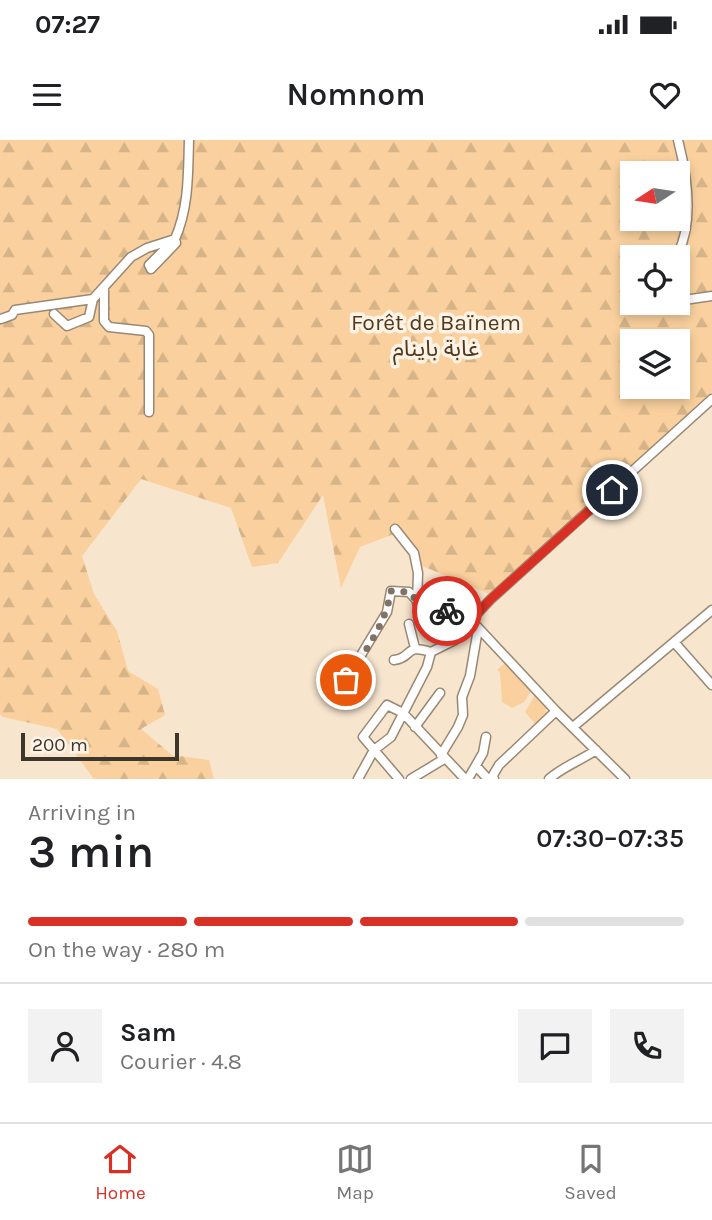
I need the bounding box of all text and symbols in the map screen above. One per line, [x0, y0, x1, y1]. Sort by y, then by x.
text: 07:27 [35, 9, 100, 40]
icon: menu [28, 76, 66, 114]
text: Nomnom [287, 76, 425, 113]
icon: heart [646, 76, 684, 114]
north arrow [620, 161, 690, 231]
map controls [620, 161, 690, 399]
button: locate [620, 245, 690, 315]
park label: Forêt de Baïnem غابة باينام [351, 309, 521, 366]
button: layers [620, 329, 690, 399]
pin [582, 460, 642, 520]
icon: home [593, 471, 631, 509]
courier [412, 576, 482, 646]
icon: bike [428, 592, 466, 630]
pin [316, 650, 376, 710]
icon: bag [327, 661, 365, 699]
scale bar [21, 730, 178, 762]
text: 200 m [32, 734, 88, 756]
text: Arriving in [28, 799, 136, 826]
text: 07:30–07:35 [536, 823, 684, 854]
text: 3 min [28, 825, 154, 879]
text: On the way · 280 m [28, 936, 225, 963]
button: person [28, 1009, 102, 1083]
button: chat [518, 1009, 592, 1083]
button: phone [610, 1009, 684, 1083]
text: Sam [120, 1017, 176, 1048]
text: Courier · 4.8 [120, 1048, 242, 1075]
tab: Home [95, 1140, 146, 1204]
tab: Map [336, 1140, 374, 1204]
tab: Saved [564, 1140, 617, 1204]

